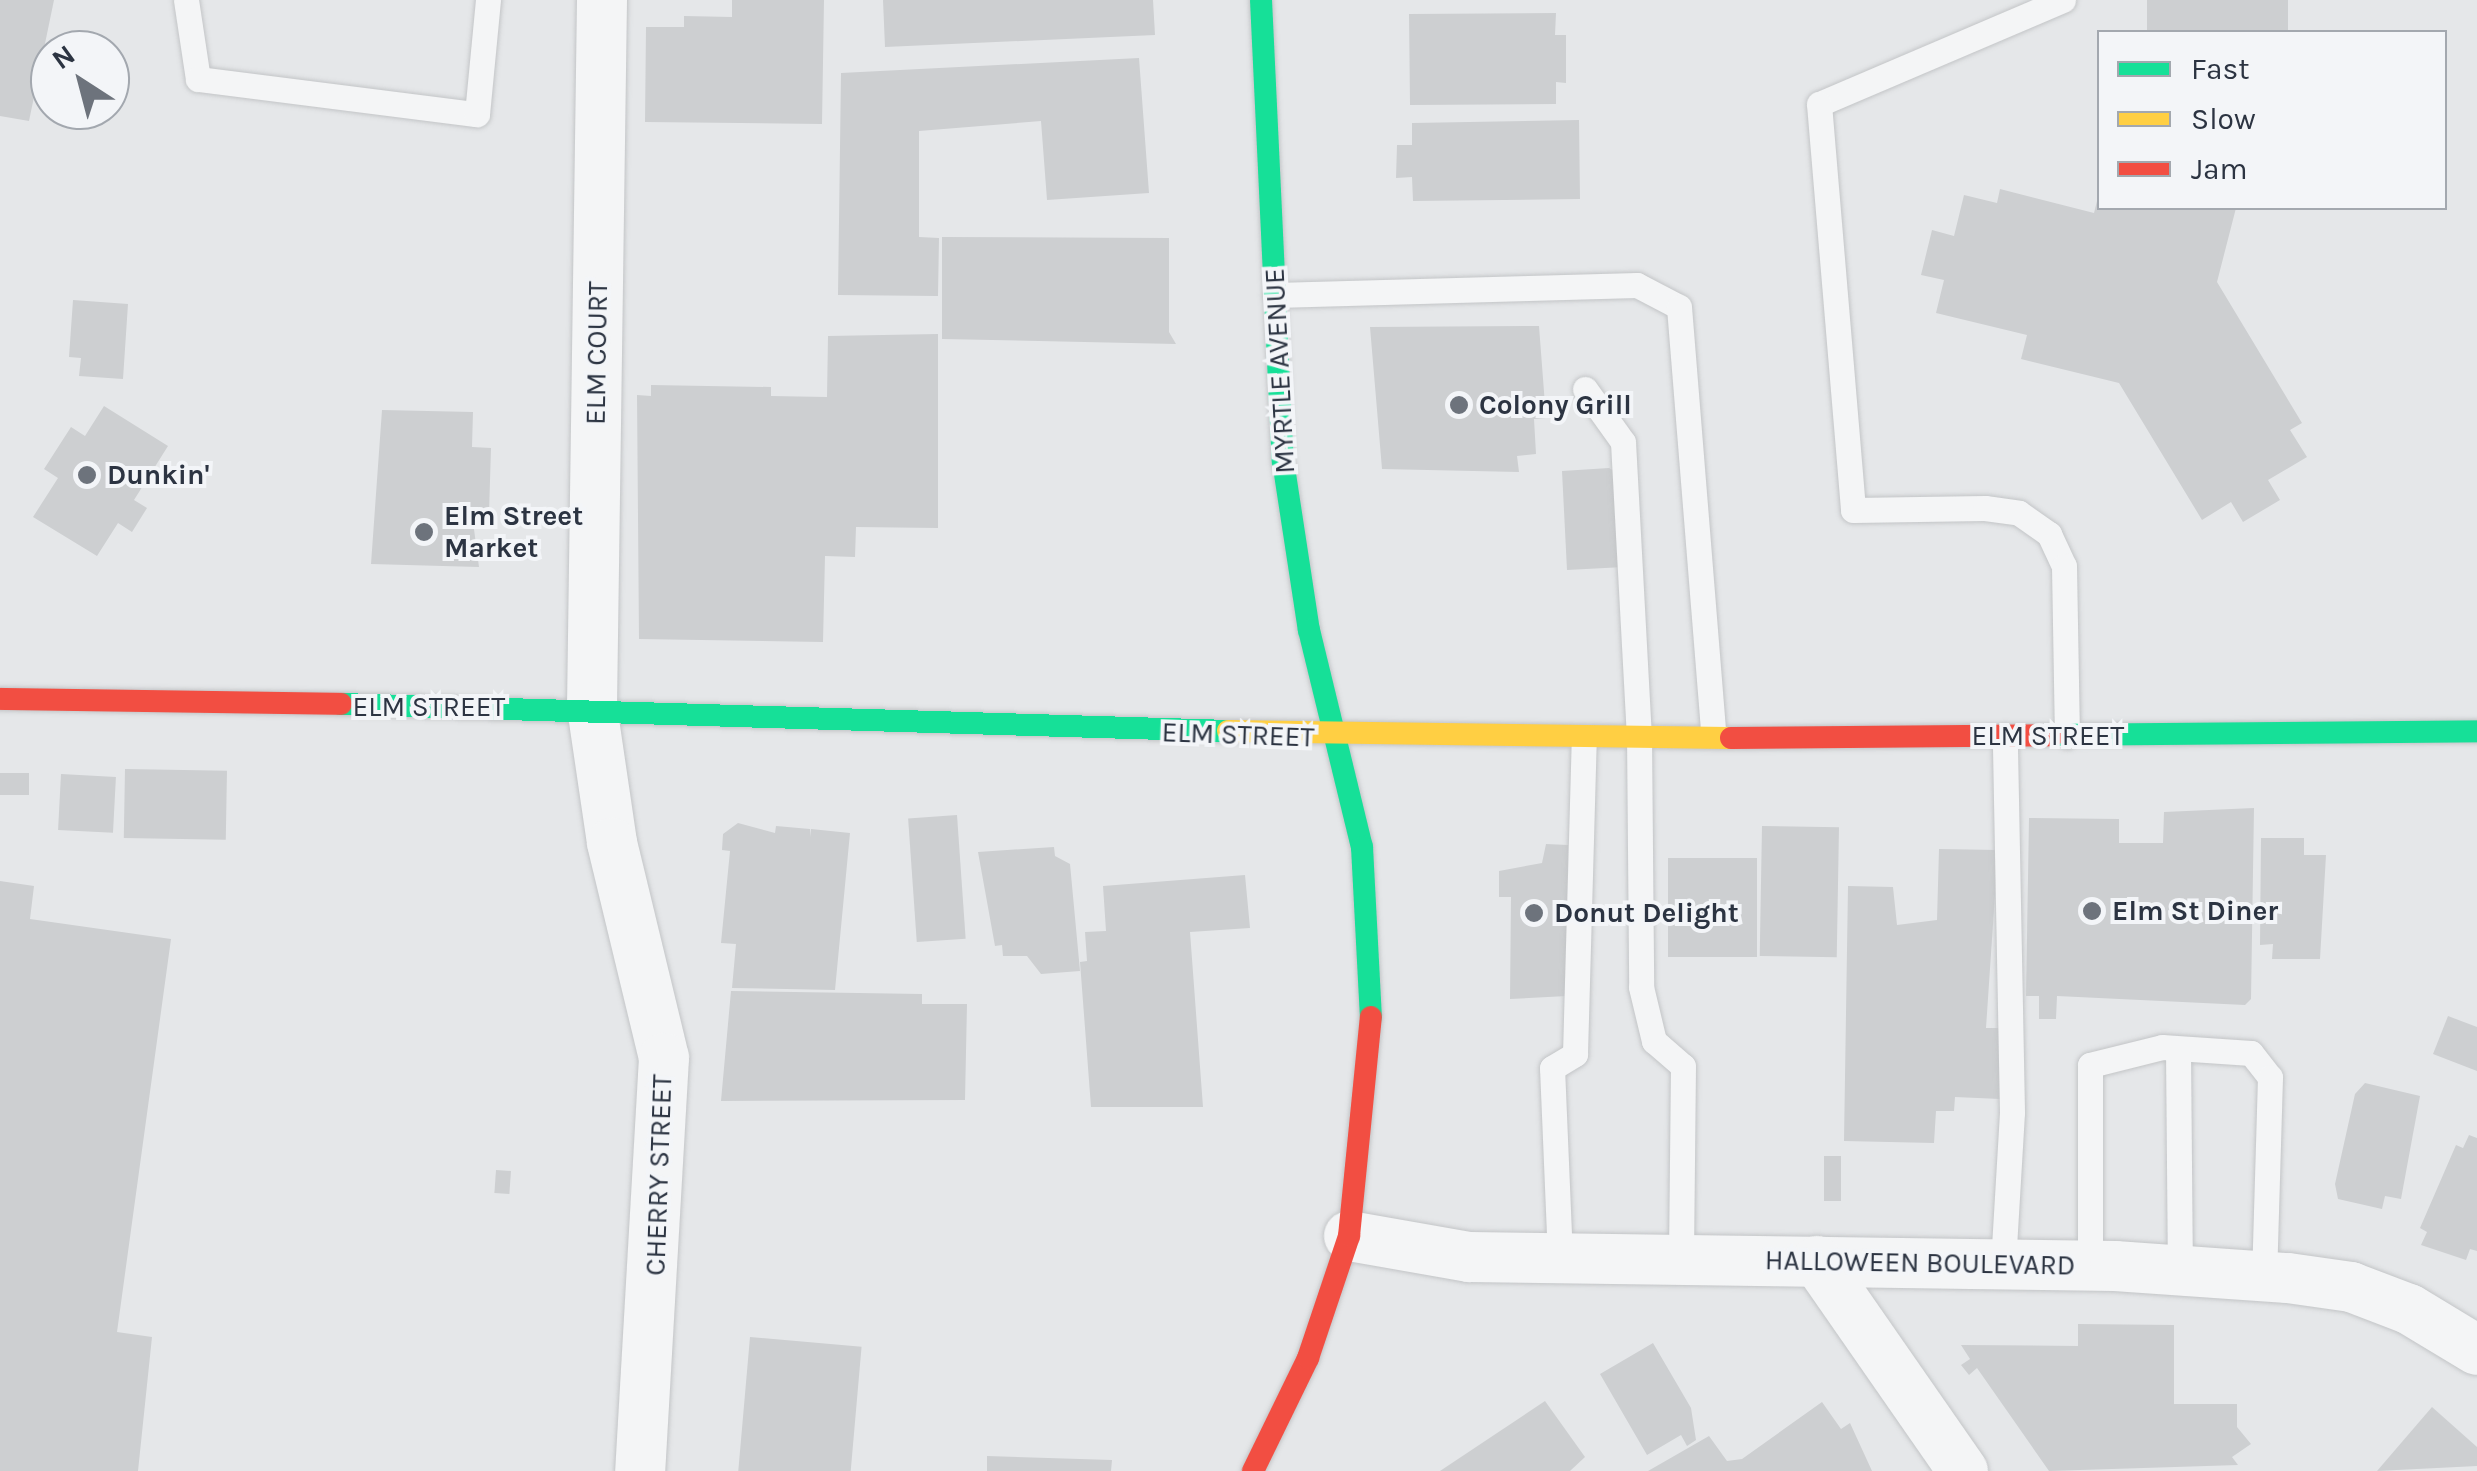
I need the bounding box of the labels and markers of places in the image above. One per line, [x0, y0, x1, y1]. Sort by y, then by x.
place label: Colony Grill [1479, 388, 1632, 422]
marker: Colony Grill [1448, 394, 1470, 416]
place label: Dunkin' [107, 458, 209, 492]
marker: Dunkin' [76, 464, 98, 486]
place label: Elm Street Market [444, 499, 583, 565]
marker: Elm Street Market [413, 521, 435, 543]
place label: Elm St Diner [2112, 894, 2278, 928]
place label: Donut Delight [1554, 896, 1739, 930]
marker: Elm St Diner [2081, 900, 2103, 922]
marker: Donut Delight [1523, 902, 1545, 924]

